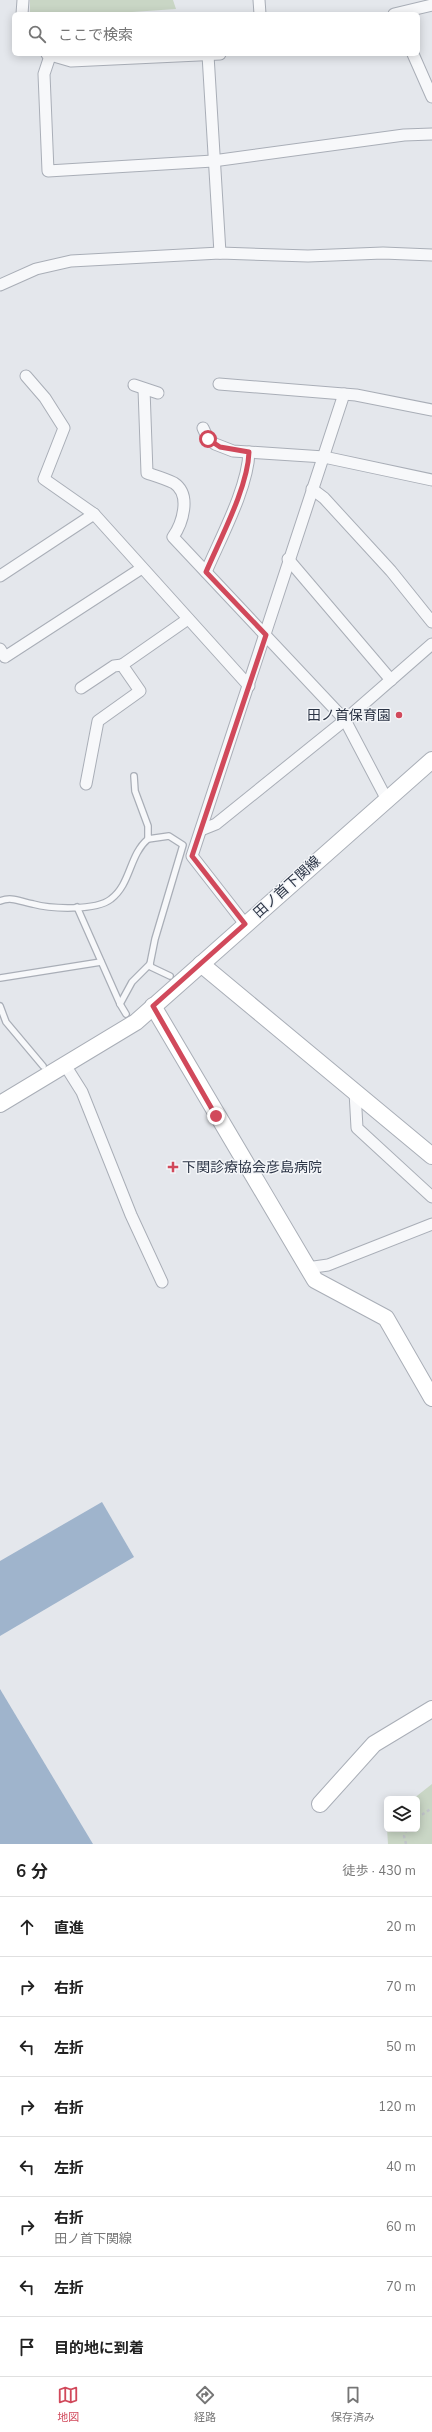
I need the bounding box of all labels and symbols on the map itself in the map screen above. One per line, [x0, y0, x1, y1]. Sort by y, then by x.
route start [199, 430, 217, 448]
place label: 田ノ首保育園 [307, 706, 391, 725]
marker: 田ノ首保育園 [394, 710, 404, 720]
street label: 田ノ首下関線 [249, 852, 325, 922]
route end [207, 1107, 225, 1125]
place label: 下関診療協会彦島病院 [182, 1158, 322, 1177]
marker: 下関診療協会彦島病院 [167, 1161, 179, 1173]

